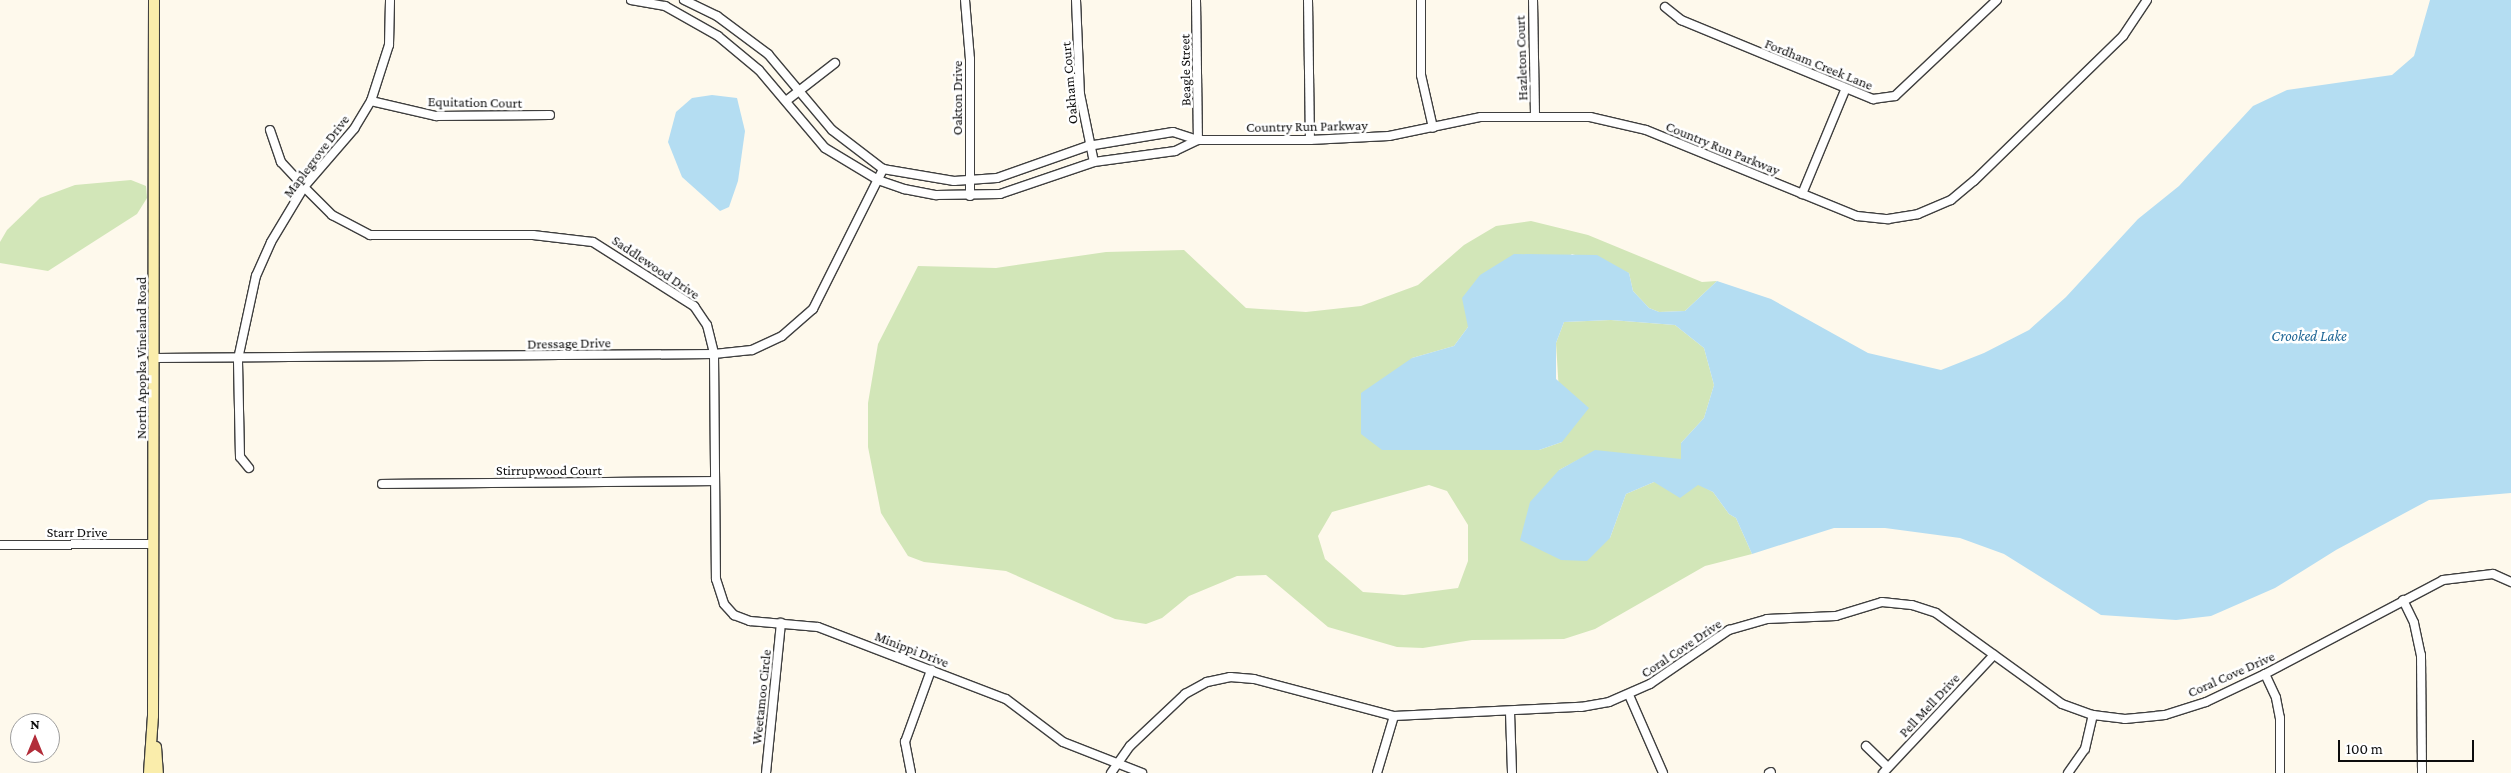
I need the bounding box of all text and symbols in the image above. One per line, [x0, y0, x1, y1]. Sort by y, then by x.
street label: Hazleton Court [1511, 15, 1531, 101]
street label: Beagle Street [1176, 34, 1194, 106]
street label: Fordham Creek Lane [1762, 35, 1876, 93]
street label: Oakham Court [1057, 41, 1081, 125]
street label: Oakton Drive [949, 61, 965, 135]
street label: Equitation Court [428, 93, 522, 111]
street label: Maplegrove Drive [279, 111, 353, 201]
street label: Country Run Parkway [1246, 117, 1368, 135]
street label: Country Run Parkway [1663, 117, 1783, 179]
street label: Saddlewood Drive [609, 231, 703, 303]
street label: North Apopka Vineland Road [133, 277, 149, 439]
water label: Crooked Lake [2271, 328, 2347, 346]
street label: Dressage Drive [527, 334, 611, 352]
street label: Stirrupwood Court [496, 462, 602, 478]
street label: Starr Drive [47, 524, 107, 540]
street label: Coral Cove Drive [1638, 615, 1724, 681]
street label: Minippi Drive [873, 627, 951, 671]
street label: Coral Cove Drive [2185, 647, 2277, 701]
street label: Weetamoo Circle [748, 649, 774, 745]
street label: Pell Mell Drive [1895, 670, 1963, 740]
north arrow [10, 713, 60, 763]
text: N [30, 716, 40, 732]
scale bar [2341, 730, 2477, 762]
text: 100 m [2346, 741, 2383, 757]

